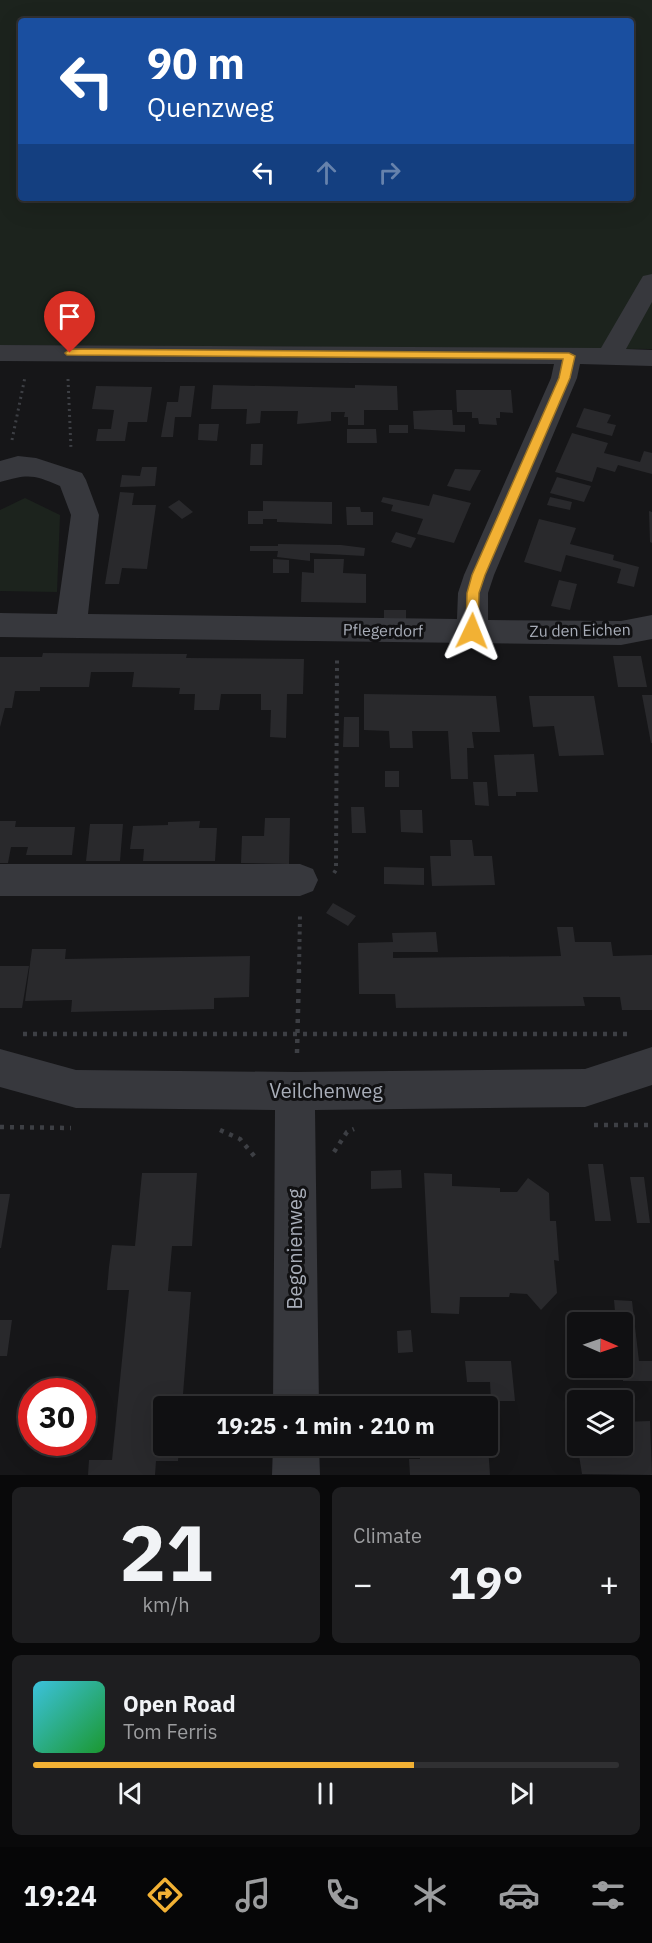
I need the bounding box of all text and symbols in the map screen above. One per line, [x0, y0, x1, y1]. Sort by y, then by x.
text: 90 m [147, 36, 245, 91]
icon: left [48, 42, 126, 120]
text: Quenzweg [147, 89, 274, 124]
icon: left [247, 156, 280, 189]
icon: ahead [310, 156, 343, 189]
icon: right [373, 156, 406, 189]
pin [44, 291, 95, 353]
icon: arrive [53, 300, 86, 333]
position arrow [440, 599, 504, 663]
street label: Pflegerdorf [343, 619, 423, 641]
street label: Zu den Eichen [529, 619, 631, 641]
street label: Veilchenweg [269, 1077, 383, 1104]
street label: Begonienweg [281, 1188, 308, 1310]
north arrow [567, 1312, 633, 1378]
map controls [567, 1312, 633, 1456]
speed limit sign: 30 [18, 1378, 96, 1456]
button: layers [567, 1390, 633, 1456]
text: 19:25 · 1 min · 210 m [216, 1411, 435, 1440]
text: 21 [119, 1501, 213, 1602]
text: Climate [353, 1522, 422, 1549]
text: 19° [448, 1553, 524, 1611]
text: − [353, 1562, 373, 1605]
text: + [599, 1562, 619, 1605]
text: km/h [142, 1591, 190, 1618]
text: Open Road [123, 1689, 236, 1718]
text: Tom Ferris [123, 1718, 218, 1745]
icon: previous [114, 1777, 147, 1810]
icon: pause [309, 1777, 342, 1810]
icon: next [505, 1777, 538, 1810]
icon: directions [144, 1874, 186, 1916]
icon: music [232, 1874, 274, 1916]
icon: phone [321, 1874, 363, 1916]
icon: climate [409, 1874, 451, 1916]
icon: car [498, 1874, 540, 1916]
icon: filters [587, 1874, 629, 1916]
text: 19:24 [23, 1878, 97, 1913]

